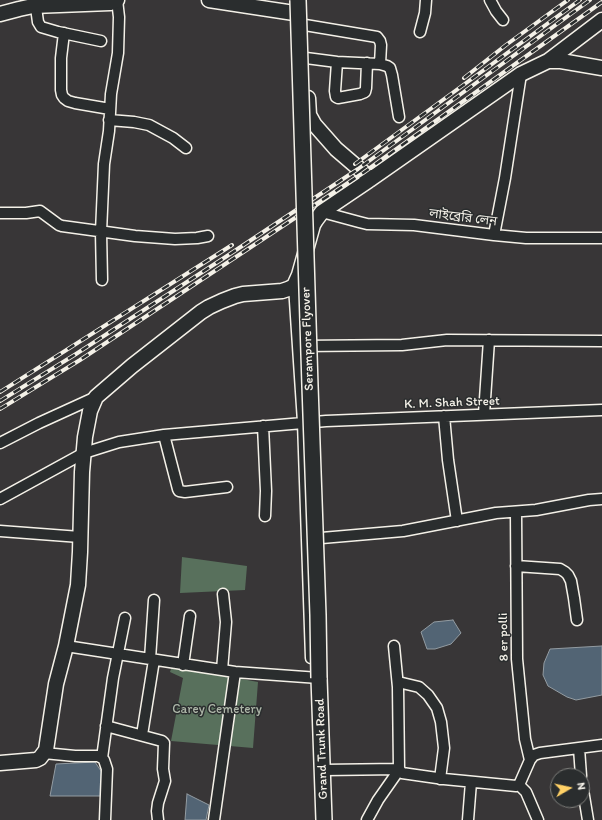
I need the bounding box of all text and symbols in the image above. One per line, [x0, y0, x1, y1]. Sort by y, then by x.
street label: লাইব্রেরি লেন [428, 206, 498, 230]
street label: Serampore Flyover [298, 287, 318, 391]
street label: K. M. Shah Street [404, 394, 500, 412]
street label: 8 er polli [496, 613, 512, 661]
street label: Grand Trunk Road [312, 698, 332, 800]
park label: Carey Cemetery [172, 702, 262, 718]
north arrow [550, 768, 590, 808]
text: N [574, 782, 588, 791]

